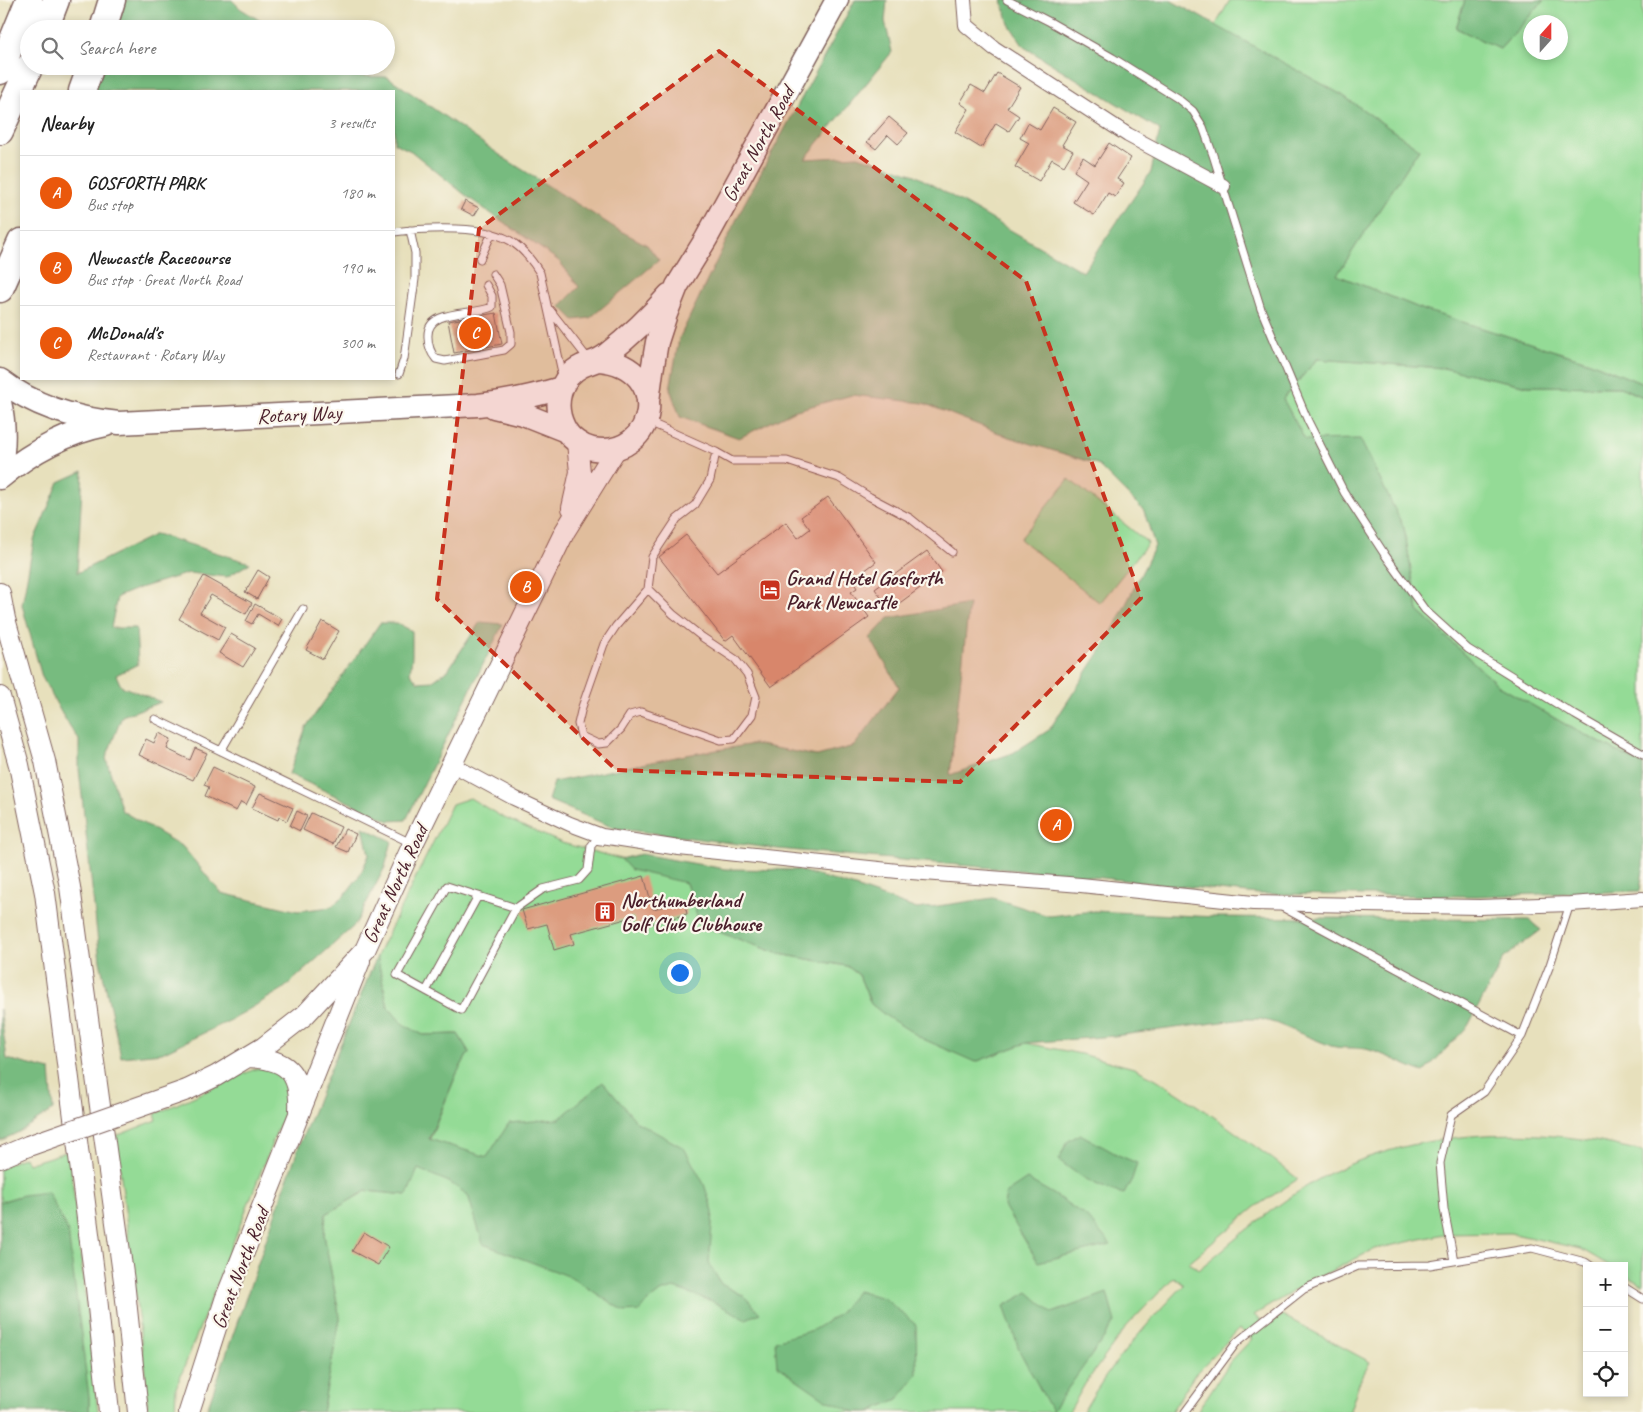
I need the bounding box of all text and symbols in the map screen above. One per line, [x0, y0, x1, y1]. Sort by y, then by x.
north arrow [1523, 15, 1568, 60]
search box [20, 20, 395, 75]
icon: search [38, 34, 66, 62]
text: Search here [78, 36, 155, 60]
street label: Great North Road [716, 79, 802, 206]
text: Nearby [40, 110, 93, 136]
text: 3 results [328, 113, 375, 133]
text: GOSFORTH PARK [87, 171, 204, 195]
text: A [52, 183, 60, 203]
text: 180 m [341, 183, 375, 203]
text: Bus stop [87, 195, 133, 215]
text: Newcastle Racecourse [87, 246, 230, 270]
text: B [52, 258, 60, 278]
text: 190 m [341, 258, 375, 278]
text: Bus stop · Great North Road [87, 270, 241, 290]
pin: C [459, 314, 491, 352]
text: McDonald's [87, 321, 162, 345]
text: C [52, 333, 60, 353]
text: 300 m [341, 333, 375, 353]
text: Restaurant · Rotary Way [87, 345, 224, 365]
street label: Rotary Way [256, 399, 344, 429]
place label: Grand Hotel Gosforth Park Newcastle [786, 565, 944, 615]
pin: B [510, 568, 542, 606]
hotel icon: Grand Hotel Gosforth Park Newcastle [758, 578, 782, 602]
pin: A [1040, 806, 1072, 844]
street label: Great North Road [356, 818, 435, 947]
place label: Northumberland Golf Club Clubhouse [621, 887, 763, 937]
building icon: Northumberland Golf Club Clubhouse [593, 900, 617, 924]
your location [667, 960, 693, 986]
street label: Great North Road [205, 1201, 276, 1332]
map controls [1583, 1262, 1628, 1397]
button: + [1583, 1262, 1628, 1307]
button: − [1583, 1307, 1628, 1352]
button: locate [1583, 1352, 1628, 1397]

